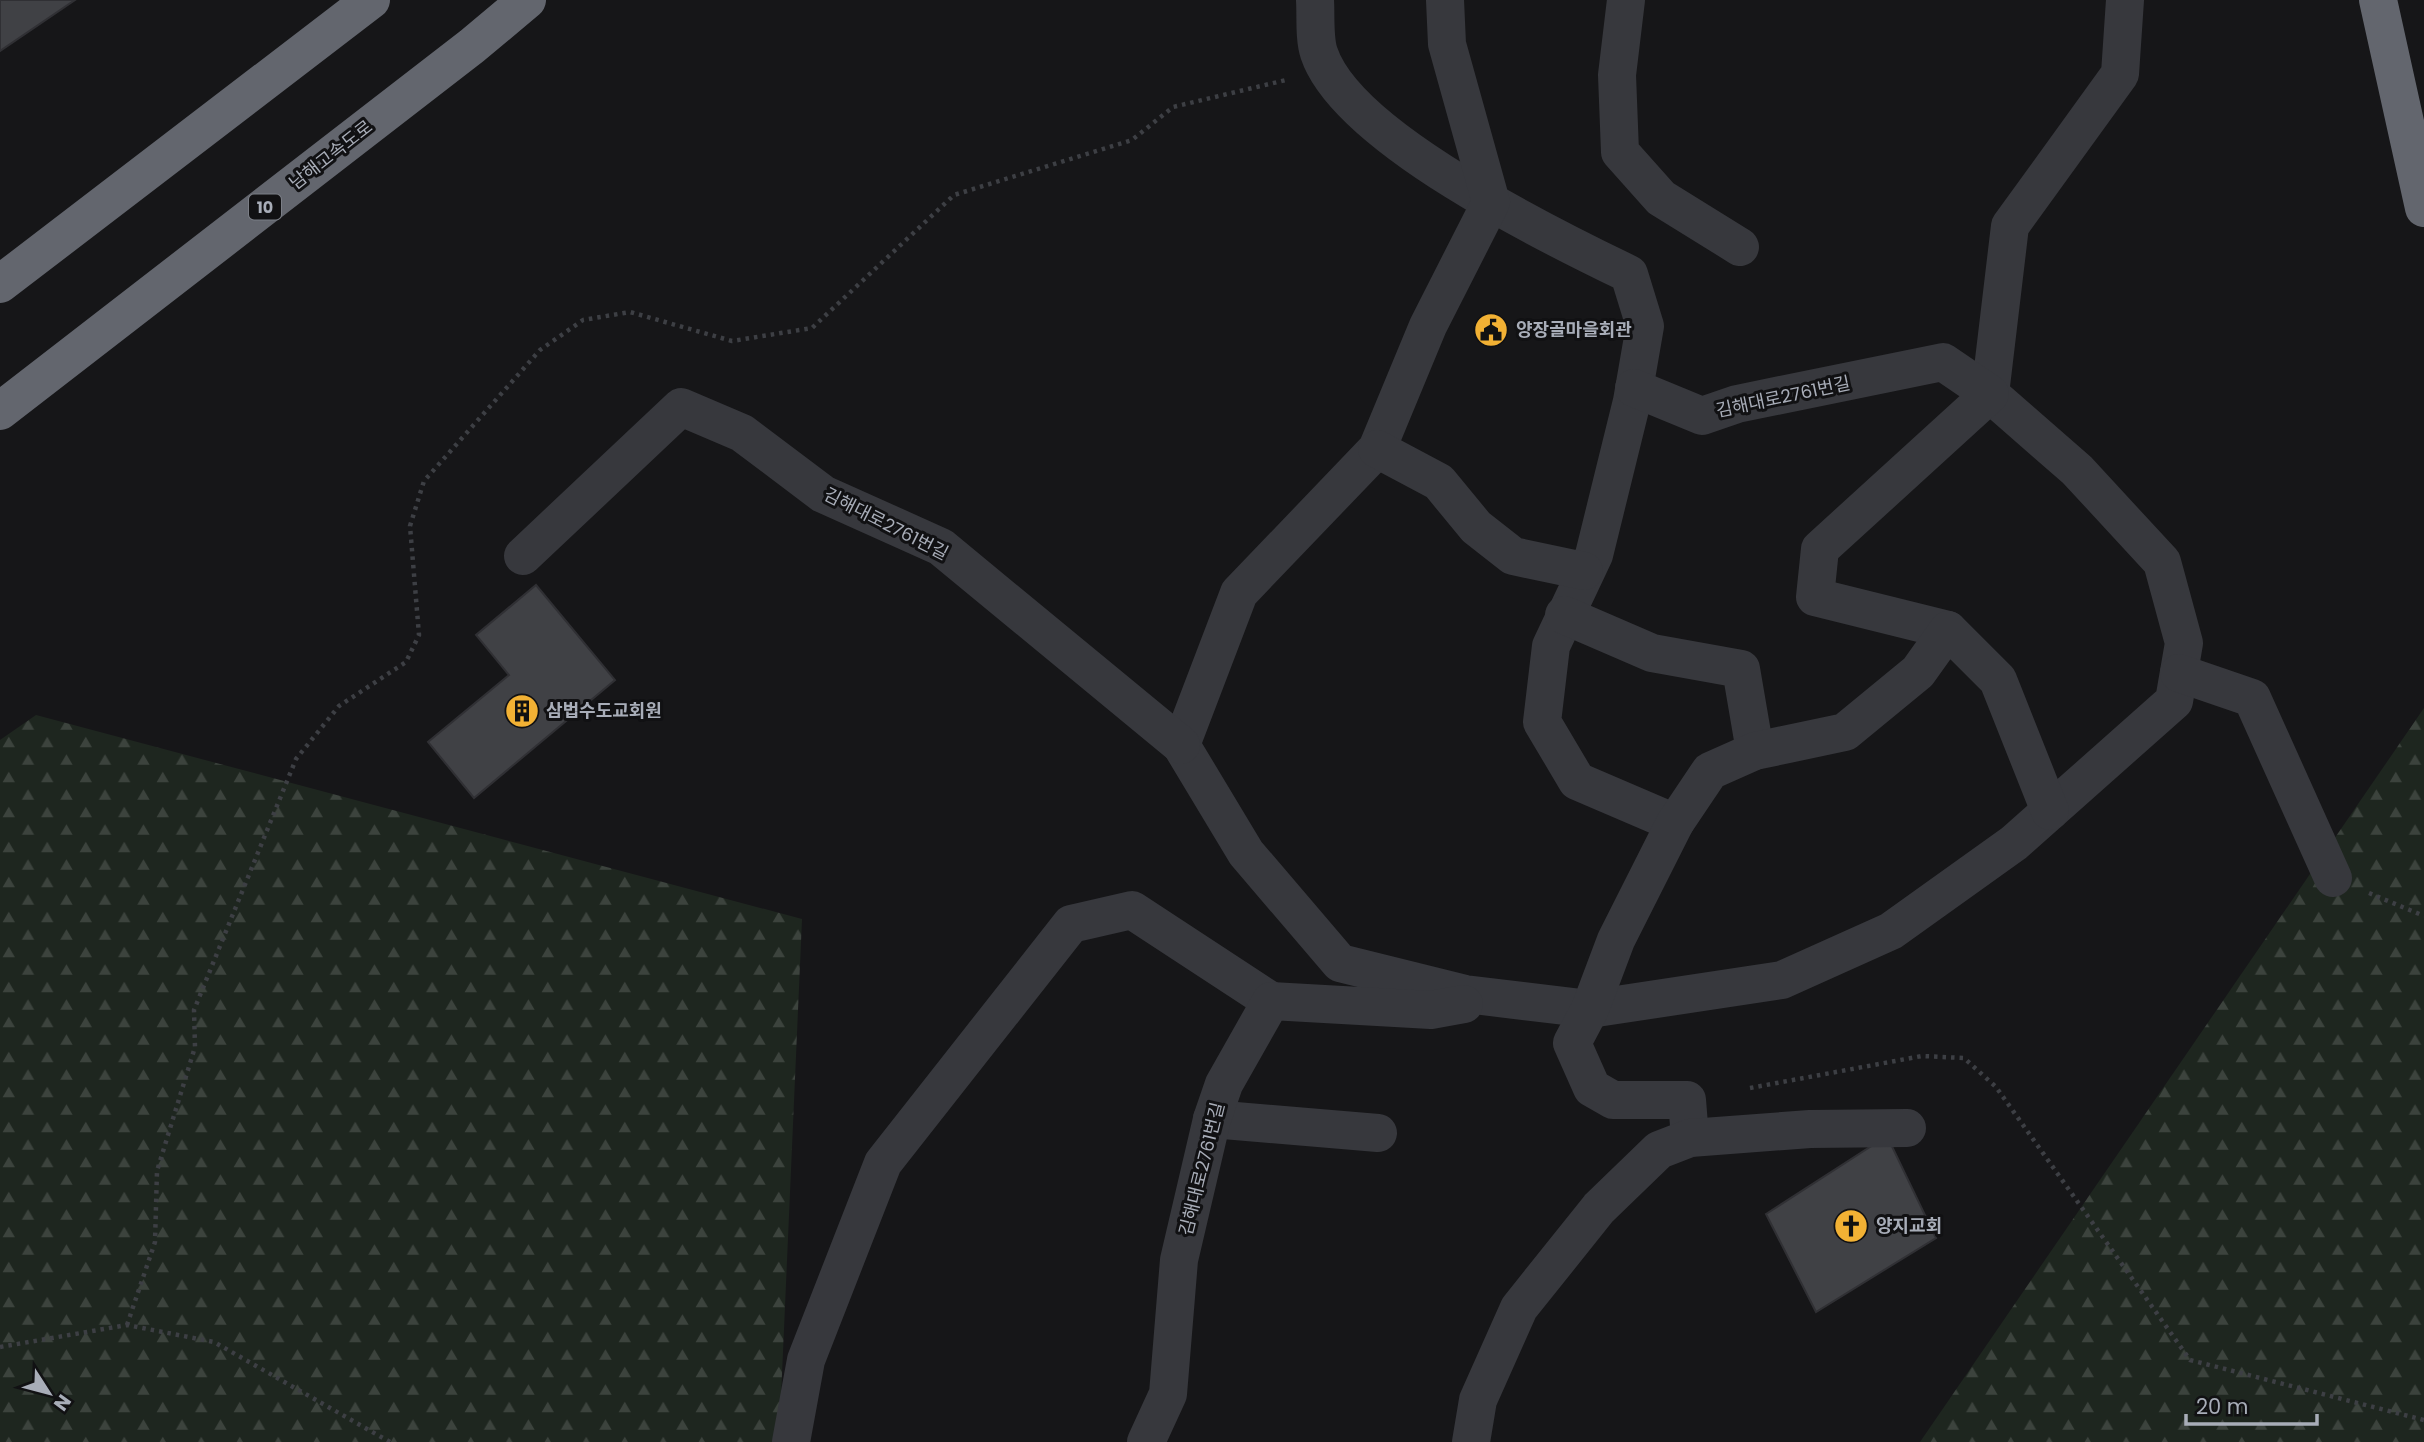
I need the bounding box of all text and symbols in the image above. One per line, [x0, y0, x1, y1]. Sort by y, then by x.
street label: 남해고속도로 [284, 114, 378, 195]
road number: 10 [249, 195, 281, 220]
public building icon: 양장골마을회관 [1472, 311, 1510, 349]
place label: 양장골마을회관 [1516, 317, 1632, 342]
street label: 김해대로2761번길 [1713, 370, 1852, 423]
street label: 김해대로2761번길 [820, 481, 953, 566]
building icon: 삼법수도교회원 [503, 692, 541, 730]
place label: 삼법수도교회원 [546, 698, 662, 723]
street label: 김해대로2761번길 [1173, 1100, 1230, 1238]
church icon: 양지교회 [1832, 1207, 1870, 1245]
place label: 양지교회 [1876, 1213, 1942, 1238]
north arrow [14, 1358, 84, 1428]
scale bar [2186, 1382, 2317, 1426]
text: N [47, 1389, 77, 1416]
text: 20 m [2196, 1392, 2249, 1421]

